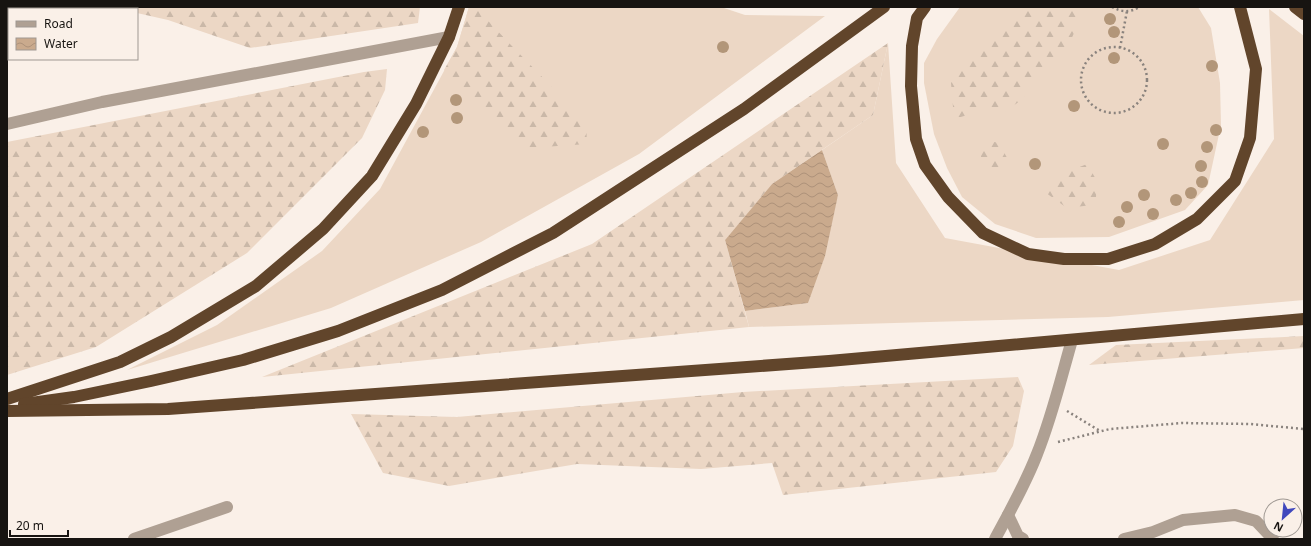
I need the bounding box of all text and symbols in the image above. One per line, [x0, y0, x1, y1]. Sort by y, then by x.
legend [8, 8, 138, 60]
text: Road [44, 15, 73, 32]
text: Water [44, 35, 78, 52]
north arrow [1263, 498, 1303, 538]
scale bar [10, 512, 68, 538]
text: 20 m [16, 517, 44, 534]
text: N [1271, 519, 1286, 536]

